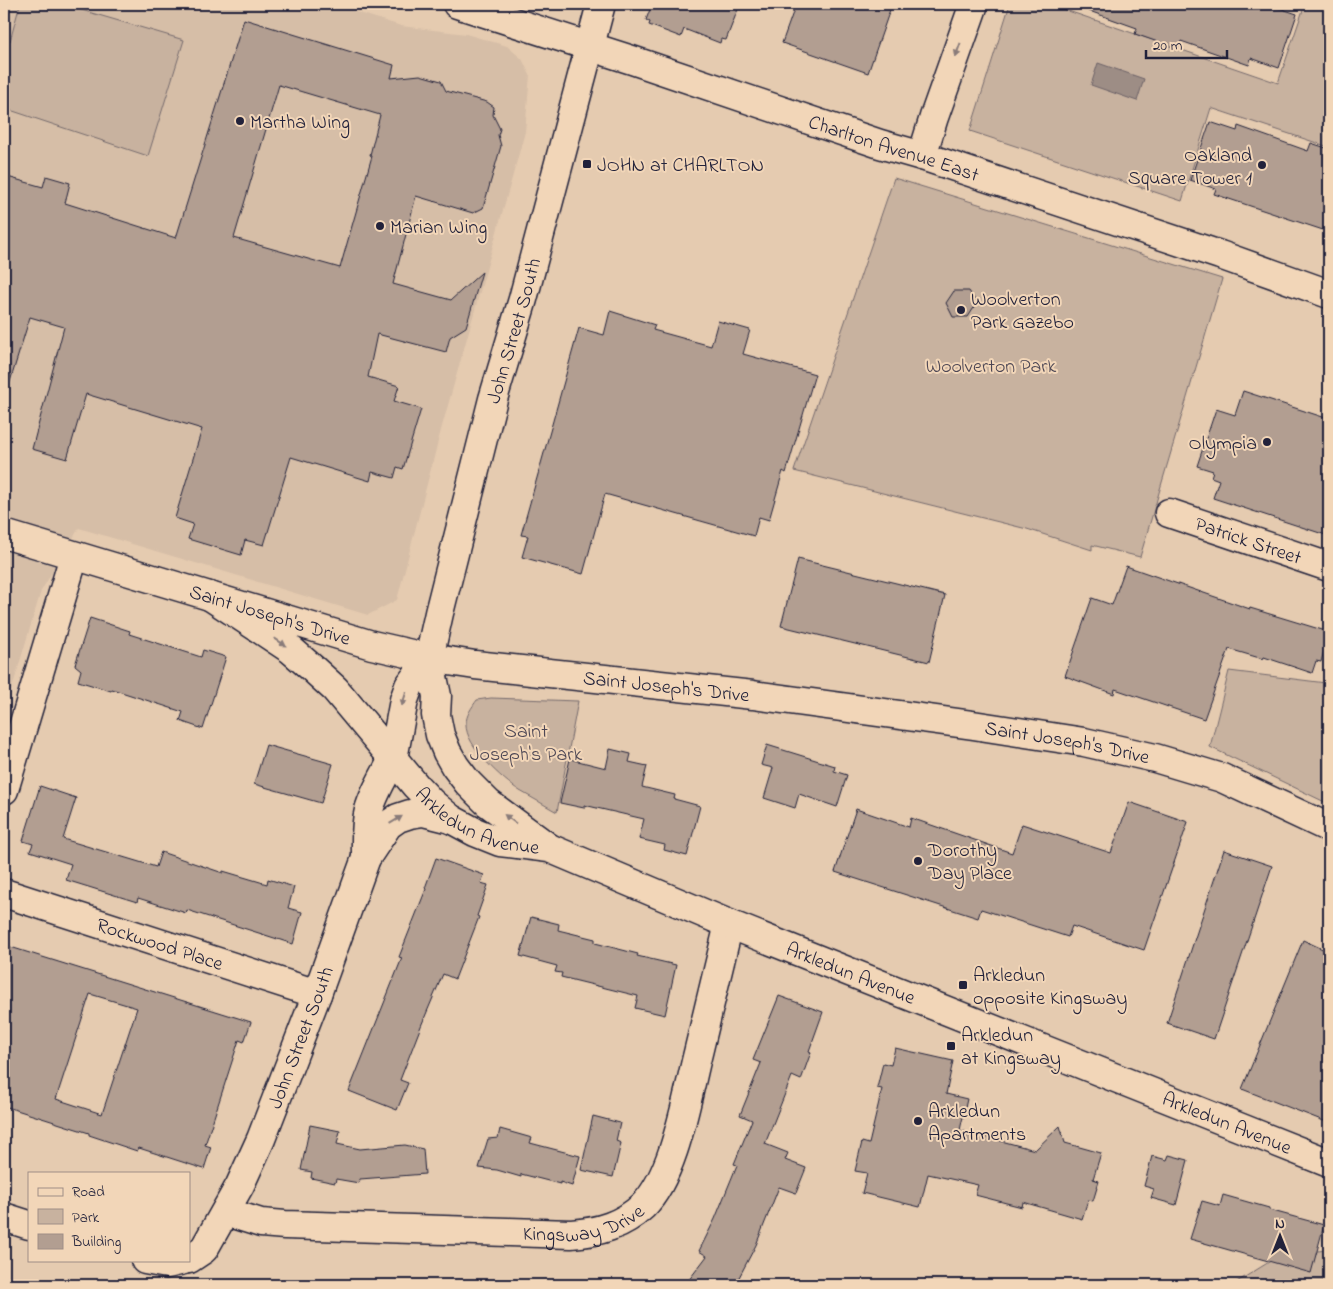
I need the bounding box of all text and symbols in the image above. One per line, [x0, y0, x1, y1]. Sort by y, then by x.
scale bar [1146, 28, 1227, 60]
text: 20 m [1153, 35, 1183, 57]
one-way arrow [954, 42, 961, 57]
place label: Martha Wing [250, 109, 350, 139]
street label: Charlton Avenue East [804, 109, 983, 191]
marker: Martha Wing [234, 115, 246, 127]
place label: Oakland Square Tower 1 [1128, 142, 1252, 194]
place label: JOHN at CHARLTON [597, 152, 764, 181]
marker: JOHN at CHARLTON [581, 158, 593, 170]
marker: Oakland Square Tower 1 [1256, 159, 1268, 171]
place label: Marian Wing [390, 214, 487, 244]
marker: Marian Wing [374, 220, 386, 232]
street label: John Street South [480, 255, 550, 408]
place label: Woolverton Park Gazebo [971, 286, 1074, 338]
marker: Woolverton Park Gazebo [955, 304, 967, 316]
park label: Woolverton Park [926, 353, 1057, 382]
place label: Olympia [1189, 430, 1257, 459]
marker: Olympia [1261, 436, 1273, 448]
street label: Patrick Street [1191, 511, 1305, 574]
street label: Saint Joseph's Drive [185, 579, 354, 655]
one-way arrow [273, 637, 287, 647]
street label: Saint Joseph's Drive [581, 665, 751, 712]
one-way arrow [400, 692, 408, 707]
street label: Saint Joseph's Drive [983, 715, 1152, 773]
park label: Saint Joseph's Park [470, 718, 582, 770]
street label: Arkledun Avenue [407, 781, 541, 864]
one-way arrow [503, 814, 517, 824]
one-way arrow [389, 816, 402, 825]
place label: Dorothy Day Place [927, 837, 1012, 889]
marker: Dorothy Day Place [912, 855, 924, 867]
street label: Rockwood Place [92, 912, 226, 980]
street label: Arkledun Avenue [781, 936, 919, 1014]
place label: Arkledun opposite Kingsway [973, 962, 1127, 1015]
street label: John Street South [262, 963, 343, 1114]
marker: Arkledun opposite Kingsway [957, 979, 969, 991]
place label: Arkledun at Kingsway [961, 1022, 1061, 1075]
marker: Arkledun at Kingsway [945, 1040, 957, 1052]
street label: Arkledun Avenue [1157, 1086, 1295, 1164]
place label: Arkledun Apartments [928, 1098, 1026, 1150]
marker: Arkledun Apartments [912, 1115, 924, 1127]
legend [28, 1172, 190, 1262]
text: Road [72, 1181, 105, 1203]
street label: Kingsway Drive [522, 1199, 652, 1251]
text: Park [72, 1207, 100, 1229]
north arrow [1256, 1212, 1306, 1262]
text: N [1275, 1214, 1285, 1235]
text: Building [71, 1231, 121, 1254]

